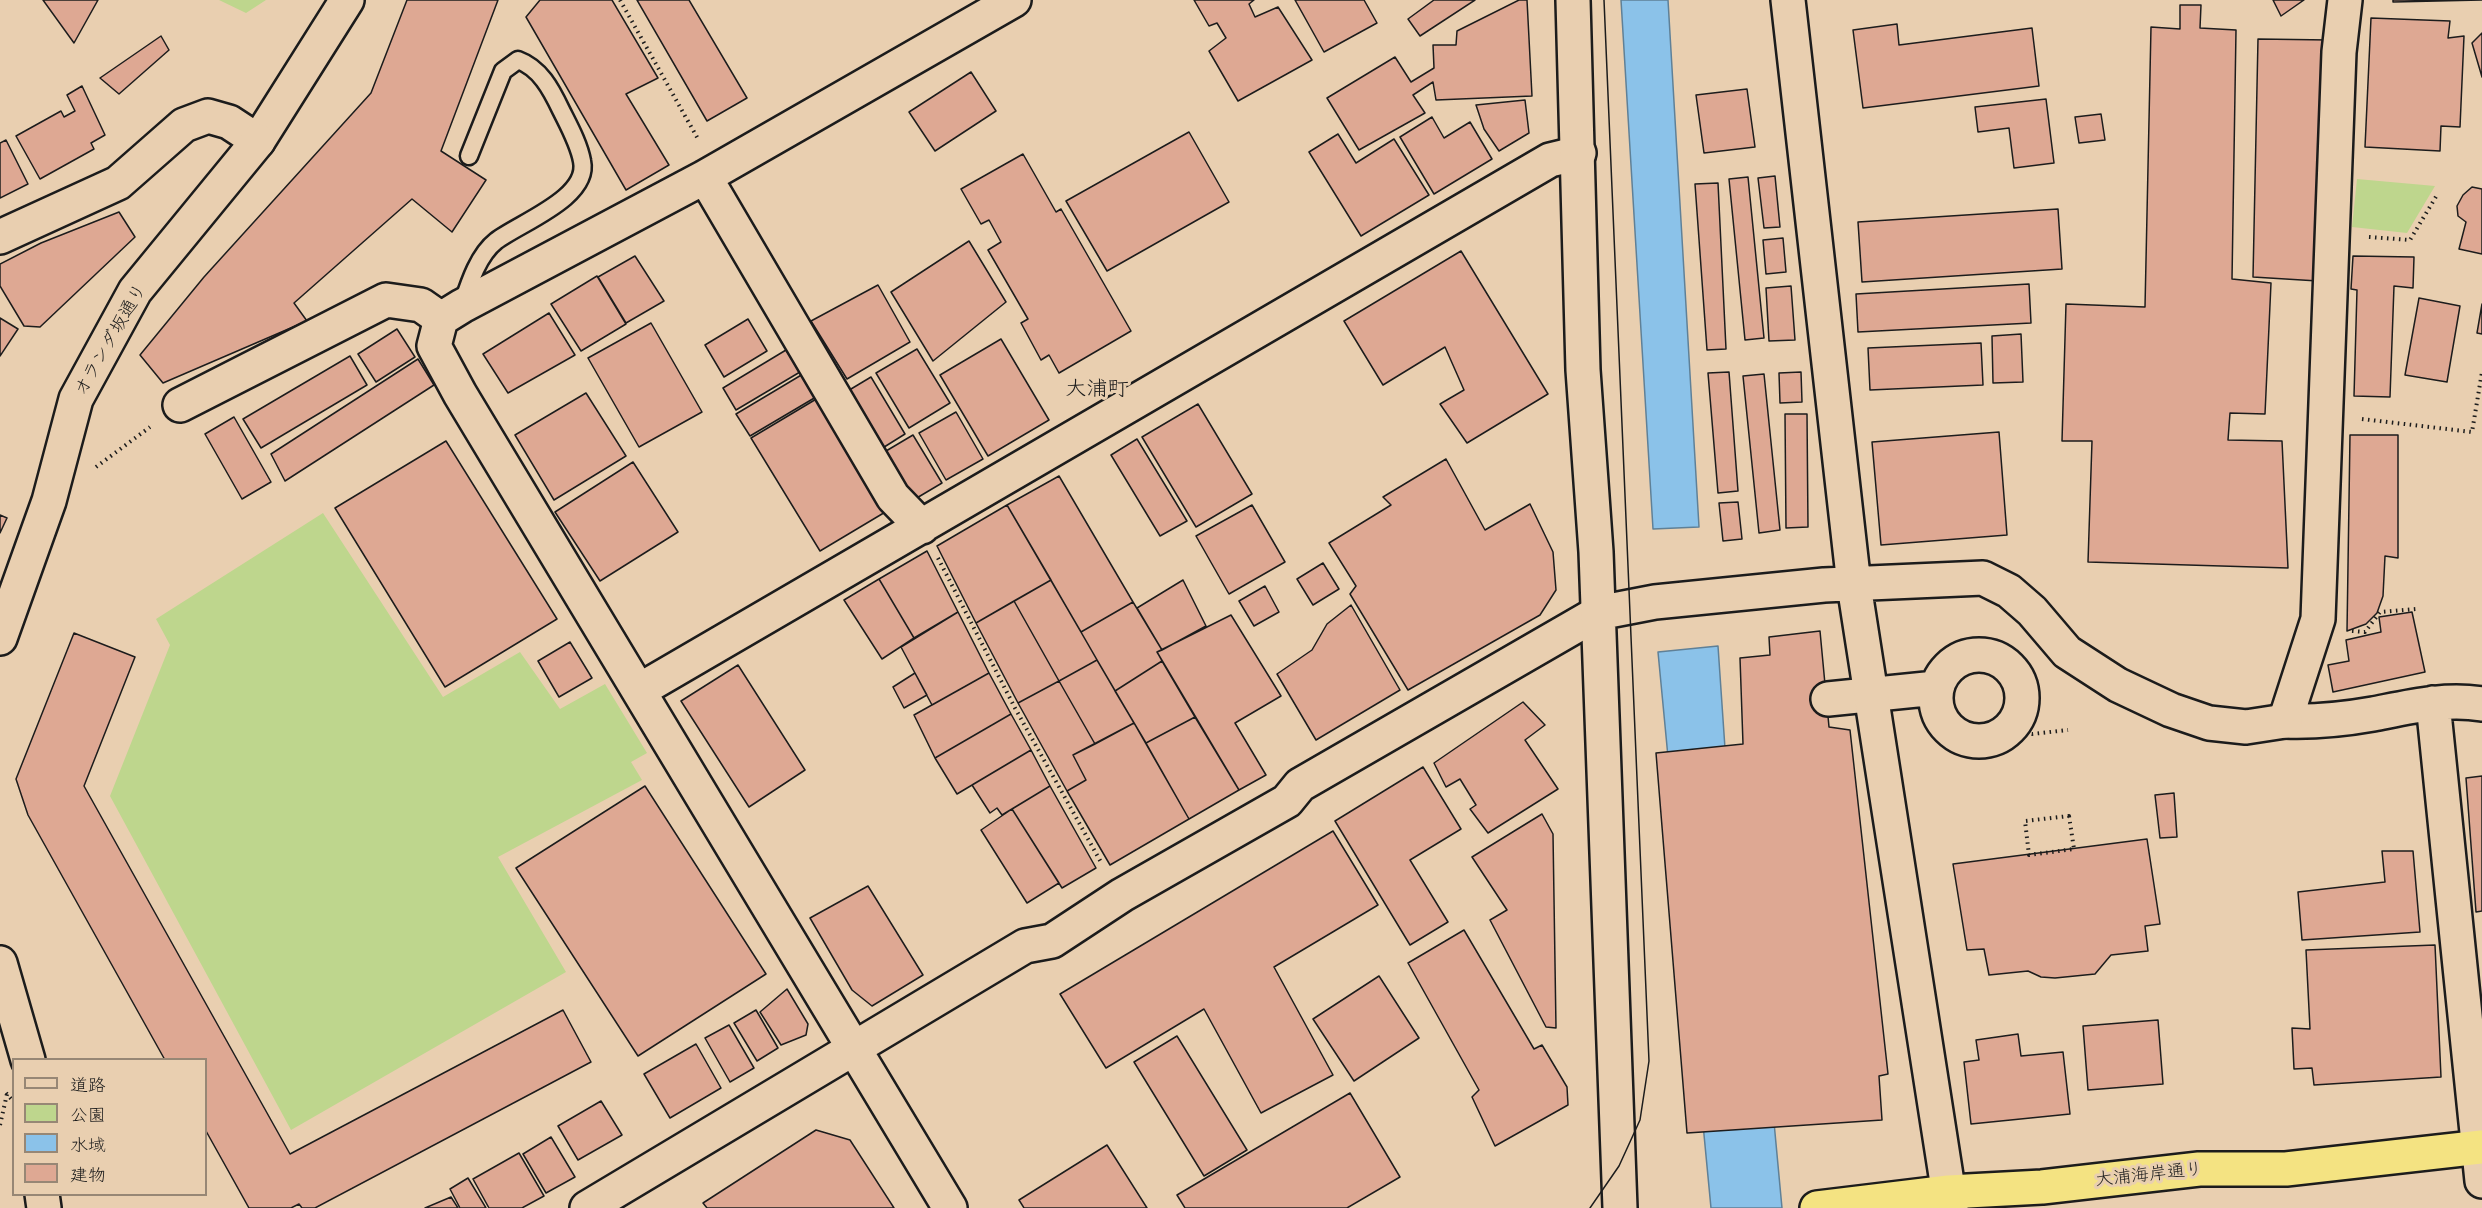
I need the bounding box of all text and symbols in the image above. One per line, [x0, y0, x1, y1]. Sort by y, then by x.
street label: オランダ坂通り [70, 280, 152, 400]
district label: 大浦町 [1066, 377, 1128, 403]
legend [12, 1058, 207, 1196]
text: 道路 [70, 1073, 106, 1097]
text: 公園 [70, 1103, 106, 1127]
text: 水域 [70, 1133, 106, 1157]
street label: 大浦海岸通り [2094, 1159, 2204, 1191]
text: 建物 [70, 1163, 106, 1187]

